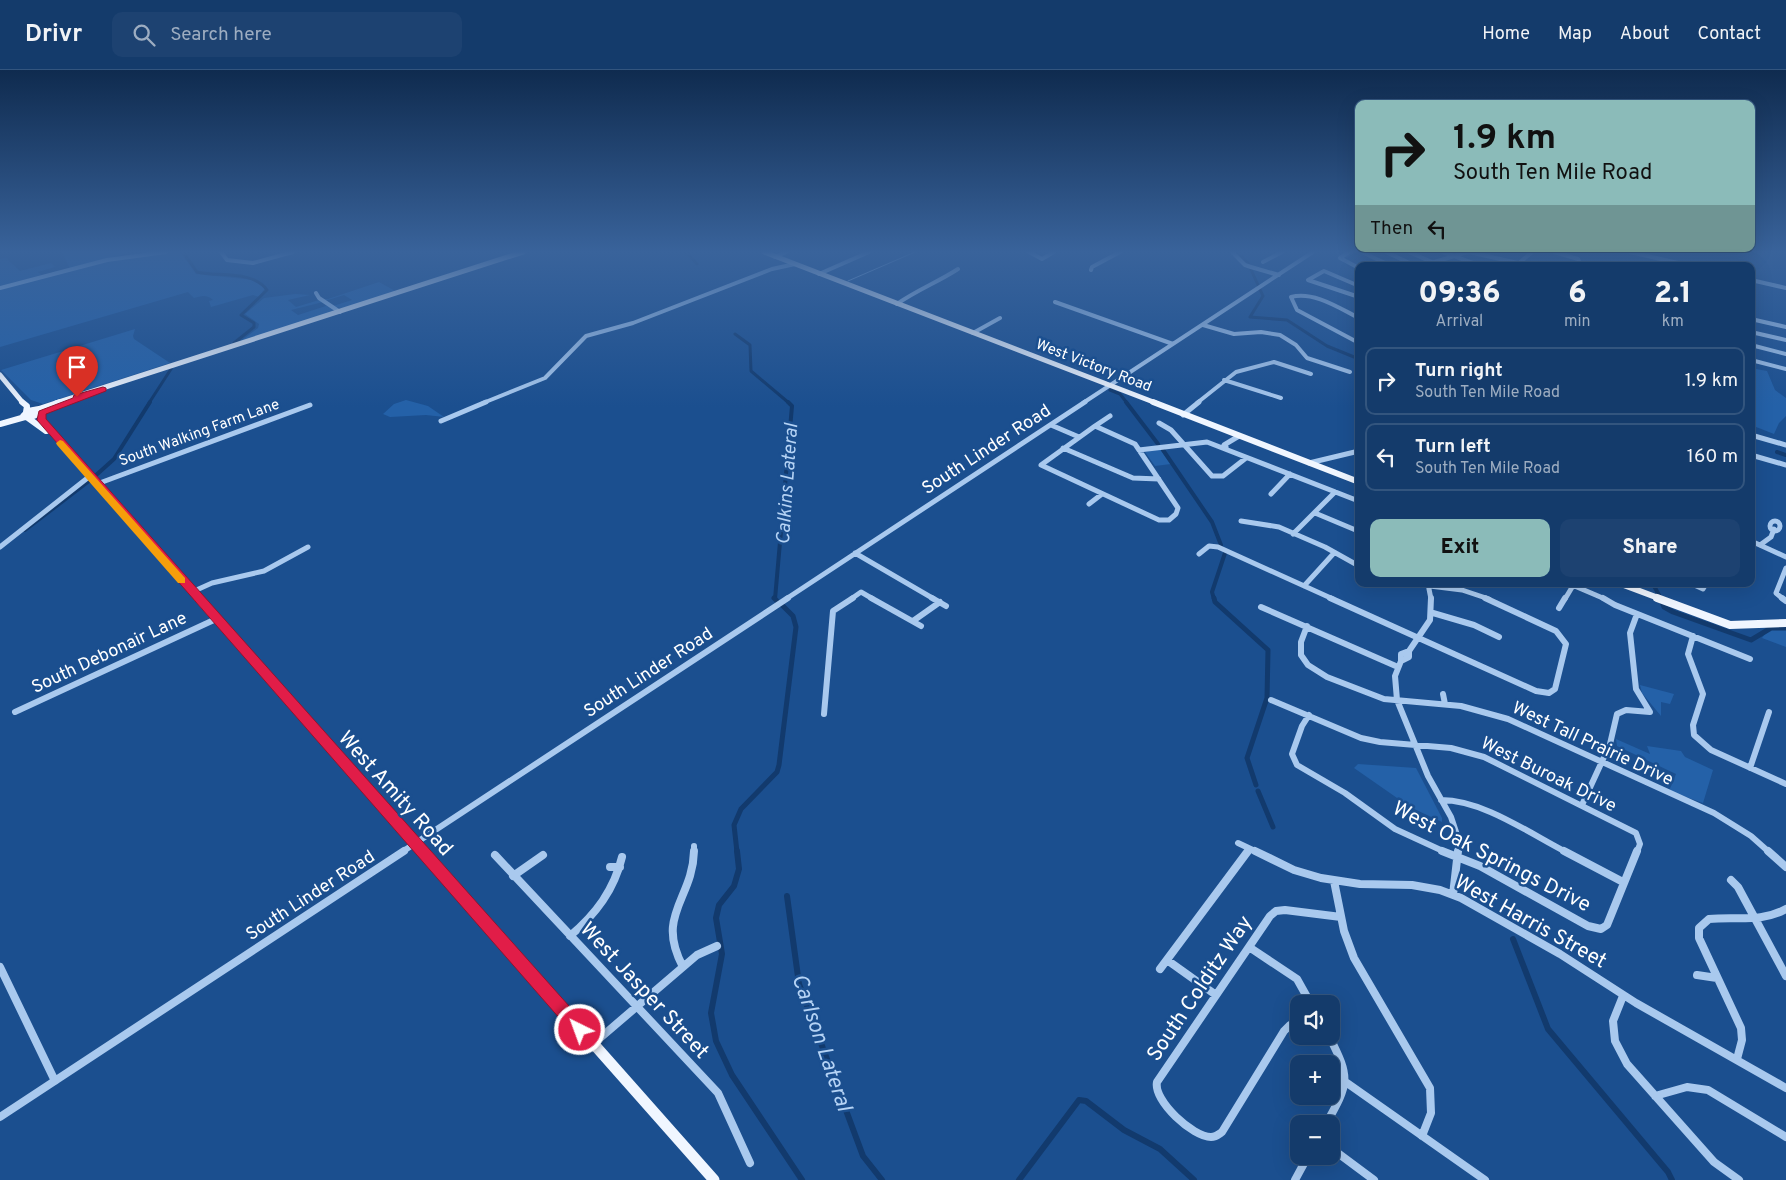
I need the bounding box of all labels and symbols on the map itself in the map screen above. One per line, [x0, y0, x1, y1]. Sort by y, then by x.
street label: West Victory Road [1033, 336, 1154, 397]
pin [56, 346, 98, 397]
street label: South Walking Farm Lane [117, 395, 282, 471]
street label: South Linder Road [918, 400, 1056, 501]
water label: Calkins Lateral [772, 422, 804, 546]
street label: South Debonair Lane [28, 607, 191, 699]
street label: South Linder Road [580, 623, 718, 724]
street label: West Tall Prairie Drive [1508, 697, 1677, 792]
street label: West Amity Road [331, 726, 458, 862]
street label: West Buroak Drive [1477, 732, 1620, 818]
street label: West Oak Springs Drive [1388, 796, 1595, 919]
street label: South Linder Road [242, 846, 380, 947]
street label: West Harris Street [1449, 869, 1611, 975]
street label: South Colditz Way [1141, 911, 1259, 1067]
street label: West Jasper Street [573, 917, 714, 1065]
water label: Carlson Lateral [784, 970, 857, 1116]
position arrow [553, 1003, 605, 1055]

